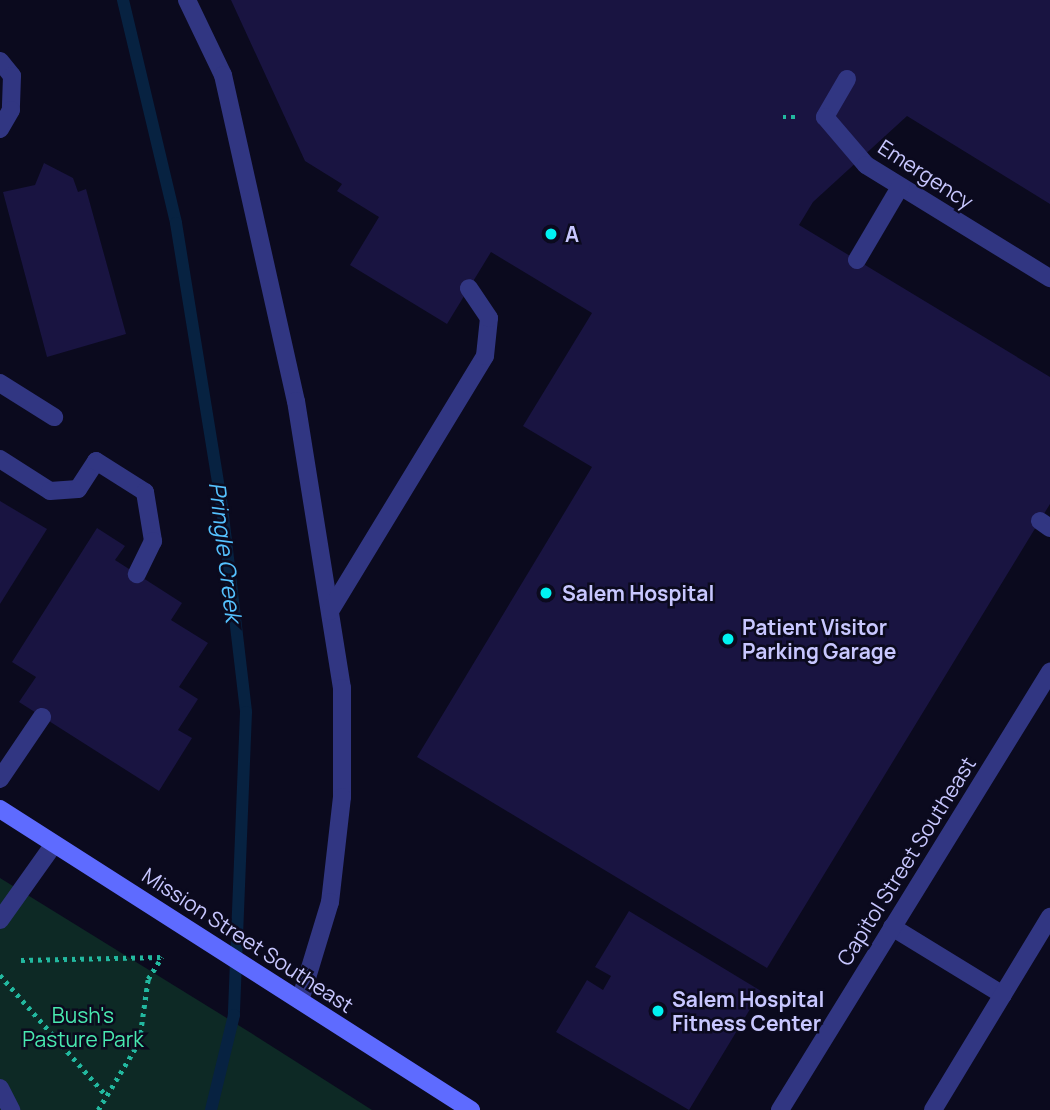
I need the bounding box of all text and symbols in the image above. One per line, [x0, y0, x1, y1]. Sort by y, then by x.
street label: Emergency [874, 134, 978, 214]
place label: A [565, 221, 579, 247]
marker: A [543, 226, 559, 242]
water label: Pringle Creek [204, 480, 248, 624]
place label: Salem Hospital [562, 580, 714, 606]
marker: Salem Hospital [536, 583, 556, 603]
place label: Patient Visitor Parking Garage [742, 614, 896, 664]
marker: Patient Visitor Parking Garage [720, 631, 736, 647]
street label: Capitol Street Southeast [831, 752, 981, 970]
street label: Mission Street Southeast [138, 862, 358, 1018]
place label: Salem Hospital Fitness Center [672, 986, 824, 1036]
park label: Bush's Pasture Park [22, 1002, 144, 1052]
marker: Salem Hospital Fitness Center [650, 1003, 666, 1019]

